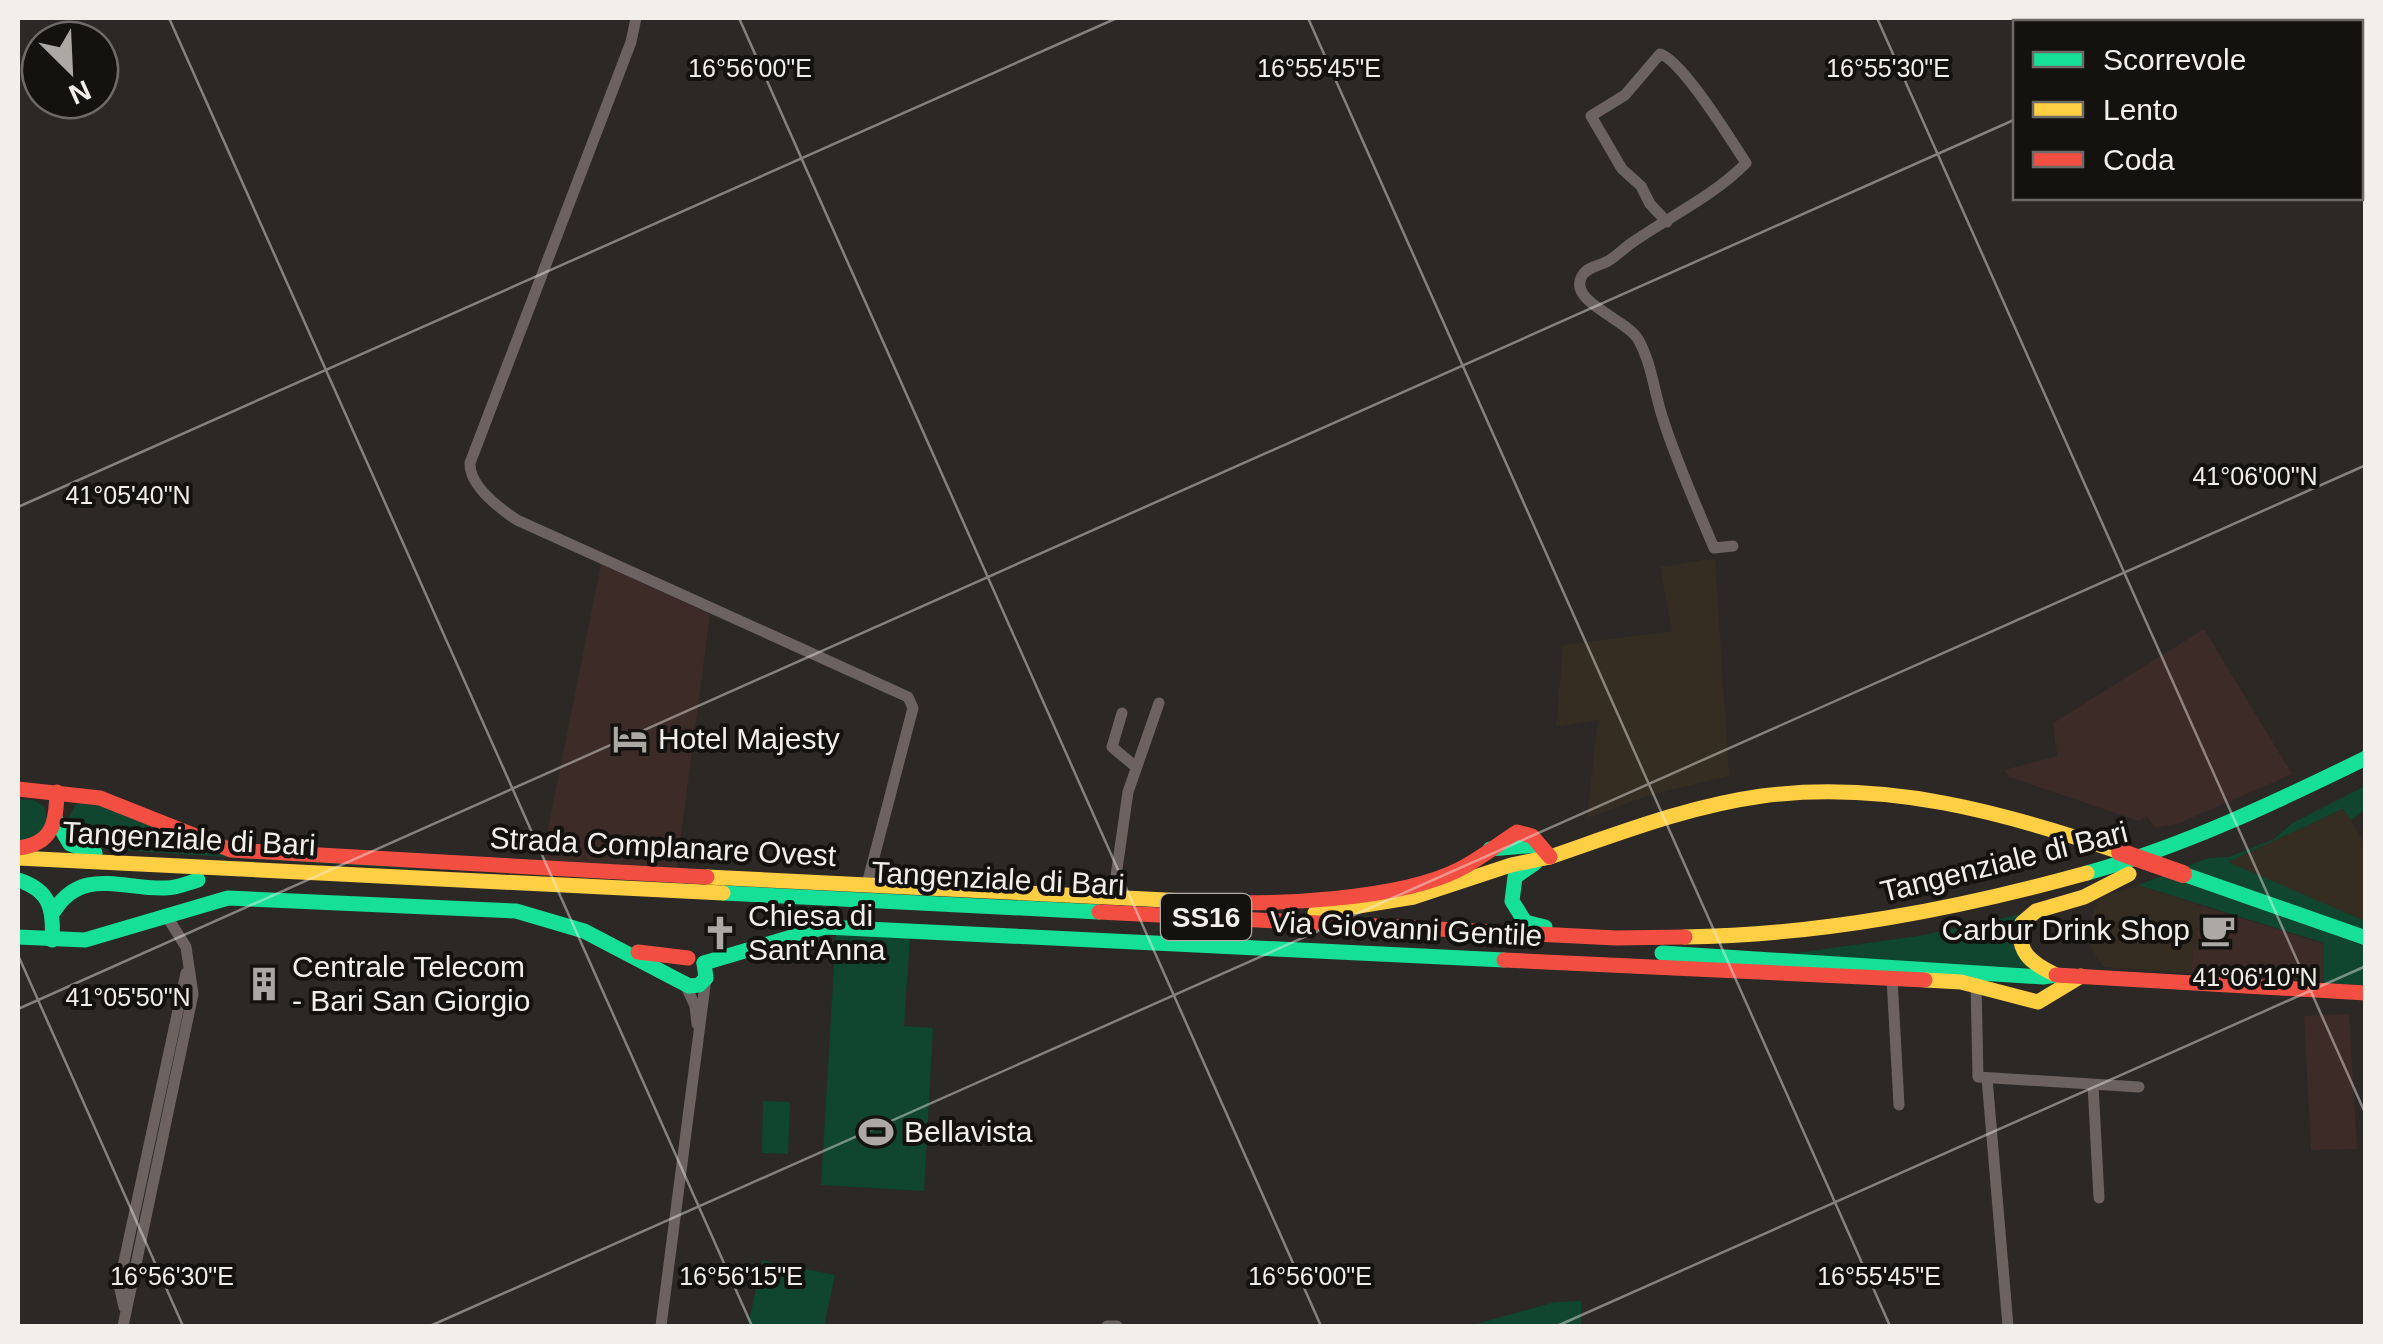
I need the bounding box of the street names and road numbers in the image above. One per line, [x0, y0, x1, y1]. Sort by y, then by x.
street label: Tangenziale di Bari [62, 815, 316, 862]
street label: Tangenziale di Bari [1877, 815, 2131, 908]
street label: Strada Complanare Ovest [489, 821, 838, 872]
street label: Tangenziale di Bari [871, 855, 1125, 902]
road number: SS16 [1161, 894, 1251, 940]
street label: Via Giovanni Gentile [1269, 905, 1543, 952]

